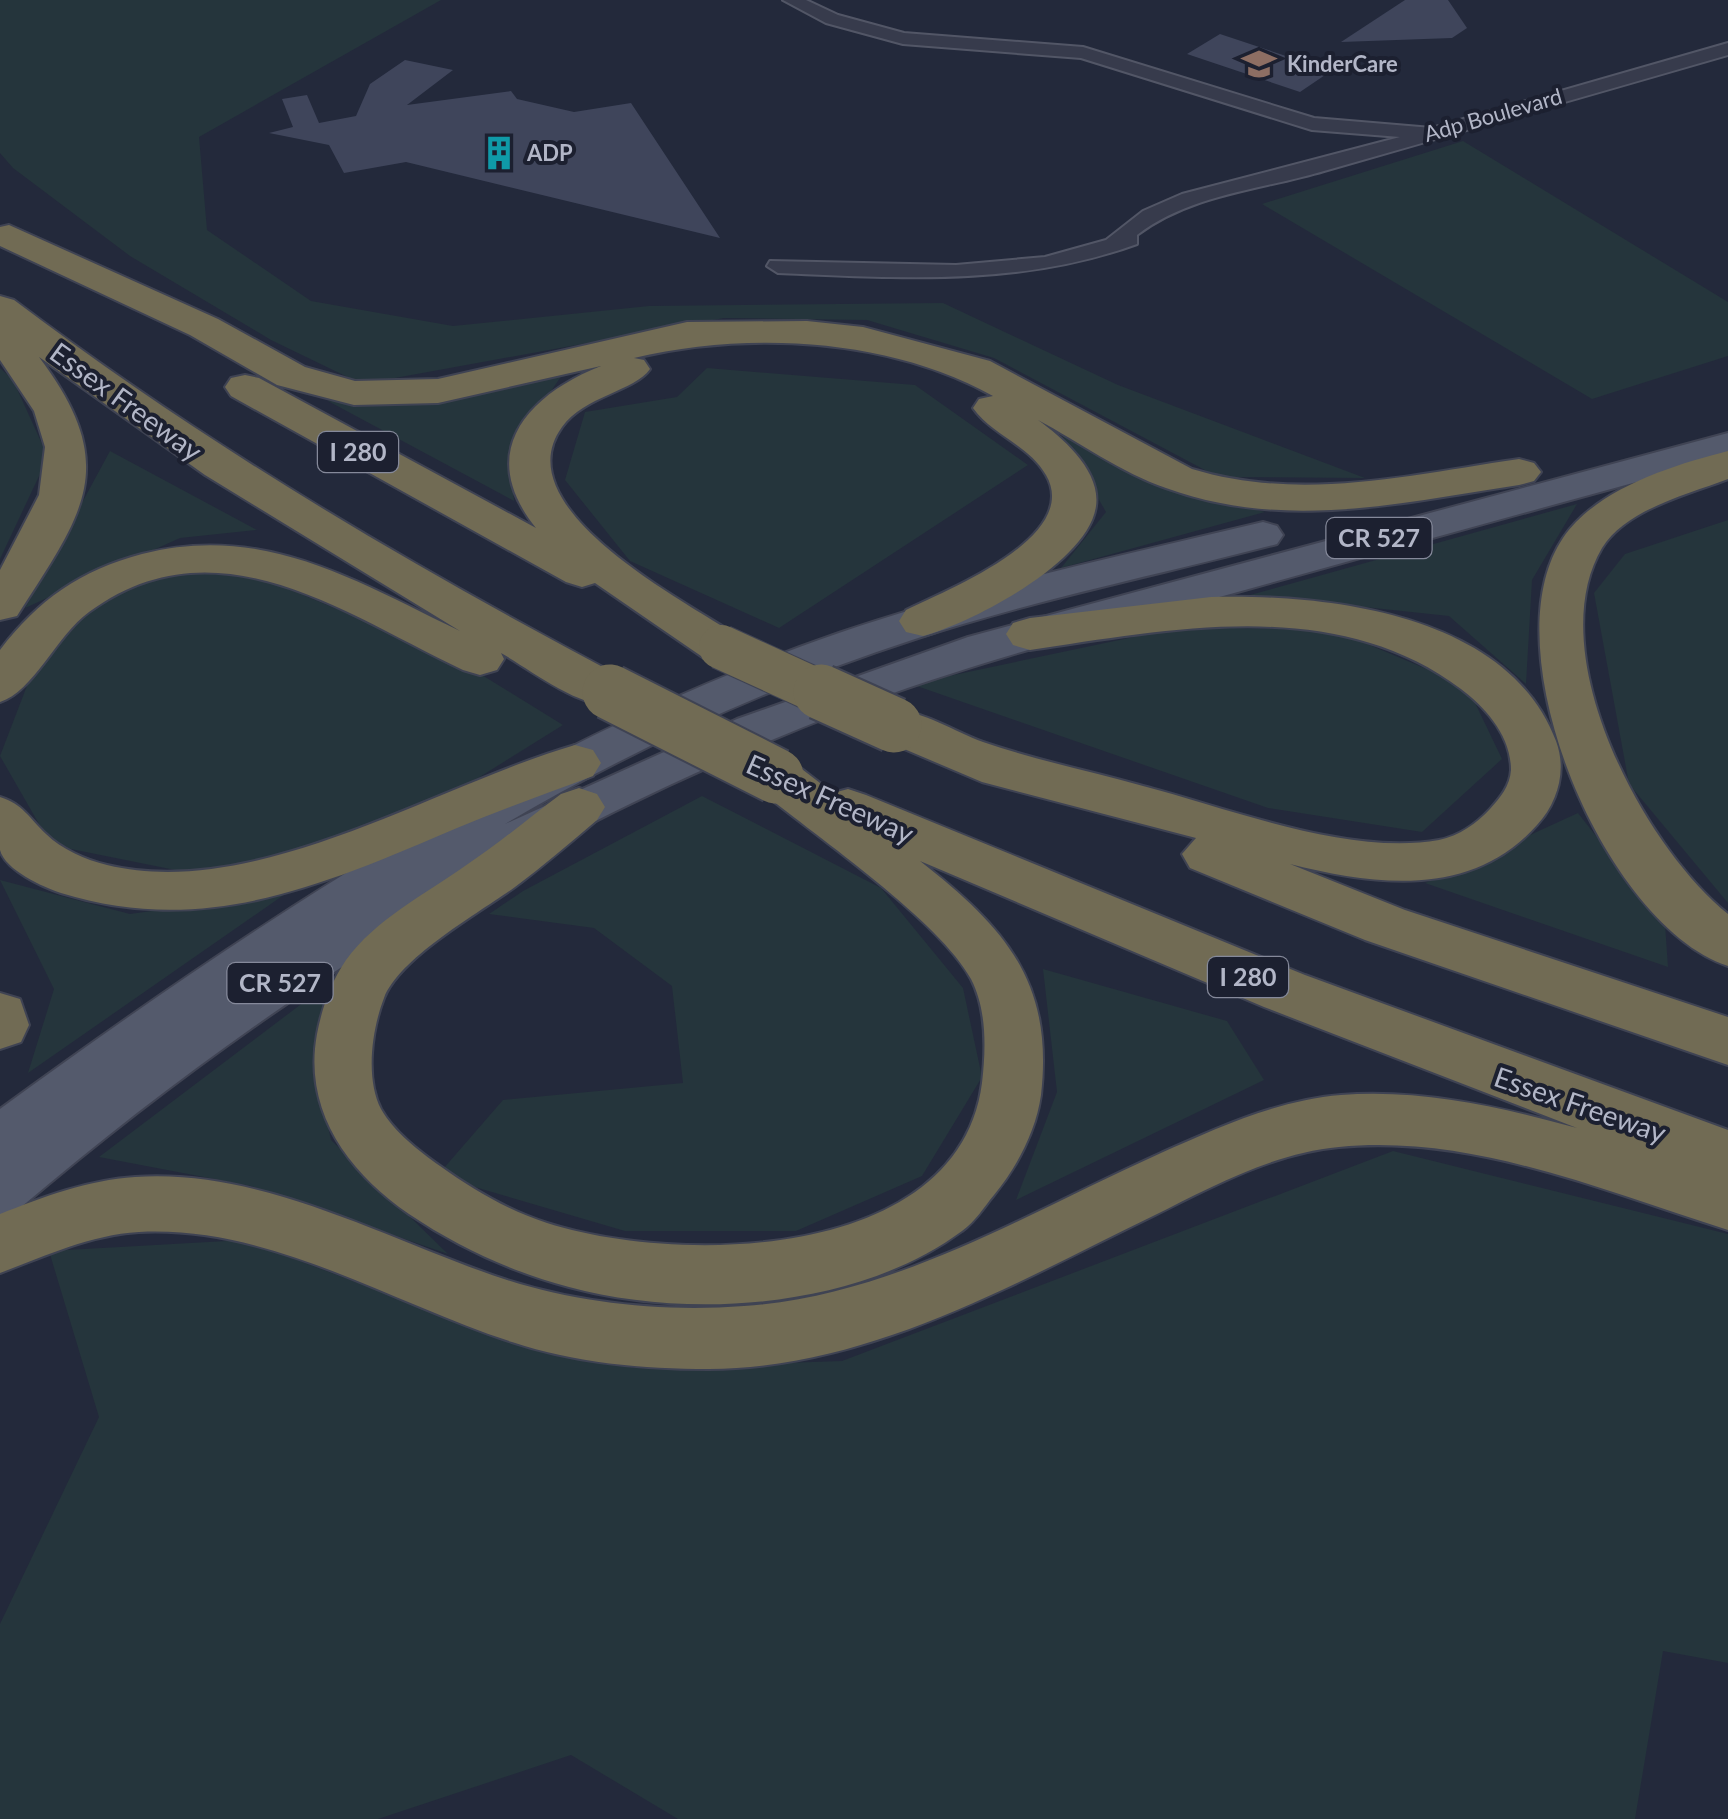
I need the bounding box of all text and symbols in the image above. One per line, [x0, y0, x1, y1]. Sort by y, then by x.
school or university icon: KinderCare [1240, 45, 1278, 83]
place label: KinderCare [1287, 50, 1398, 77]
street label: Adp Boulevard [1421, 82, 1565, 147]
building icon: ADP [480, 134, 518, 172]
place label: ADP [526, 139, 573, 166]
street label: Essex Freeway [44, 335, 210, 468]
road number: I 280 [318, 432, 398, 472]
road number: CR 527 [1326, 518, 1432, 558]
street label: Essex Freeway [742, 746, 920, 850]
road number: I 280 [1208, 957, 1288, 997]
road number: CR 527 [228, 963, 332, 1003]
street label: Essex Freeway [1490, 1059, 1671, 1150]

